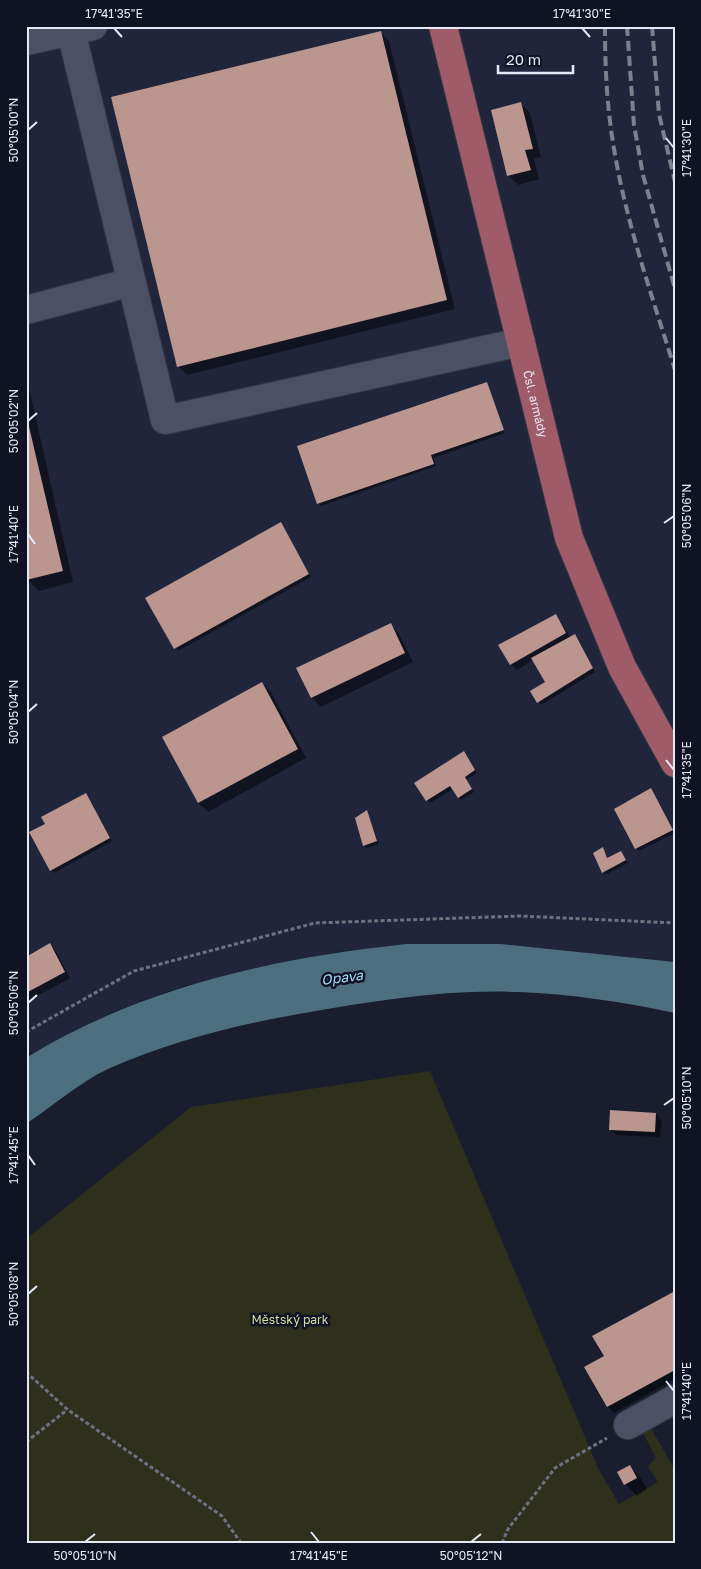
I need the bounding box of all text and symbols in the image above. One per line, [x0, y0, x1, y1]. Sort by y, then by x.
text: 17°41'35"E [85, 6, 143, 21]
text: 17°41'30"E [553, 6, 611, 21]
scale bar [498, 42, 574, 74]
text: 20 m [506, 50, 541, 68]
text: 50°05'00"N [6, 98, 21, 162]
text: 17°41'30"E [679, 119, 694, 177]
street label: Čsl. armády [520, 369, 552, 439]
text: 50°05'02"N [6, 389, 21, 453]
text: 50°05'06"N [679, 484, 694, 548]
text: 17°41'40"E [6, 505, 21, 563]
text: 50°05'04"N [6, 680, 21, 744]
text: 17°41'35"E [679, 741, 694, 799]
water label: Opava [320, 966, 365, 988]
text: 50°05'06"N [6, 971, 21, 1035]
text: 50°05'10"N [679, 1066, 694, 1130]
text: 17°41'45"E [6, 1126, 21, 1184]
text: 50°05'08"N [6, 1262, 21, 1326]
park label: Městský park [251, 1312, 329, 1327]
text: 17°41'40"E [679, 1362, 694, 1420]
text: 50°05'10"N [53, 1548, 117, 1563]
text: 17°41'45"E [290, 1548, 348, 1563]
text: 50°05'12"N [440, 1548, 502, 1563]

